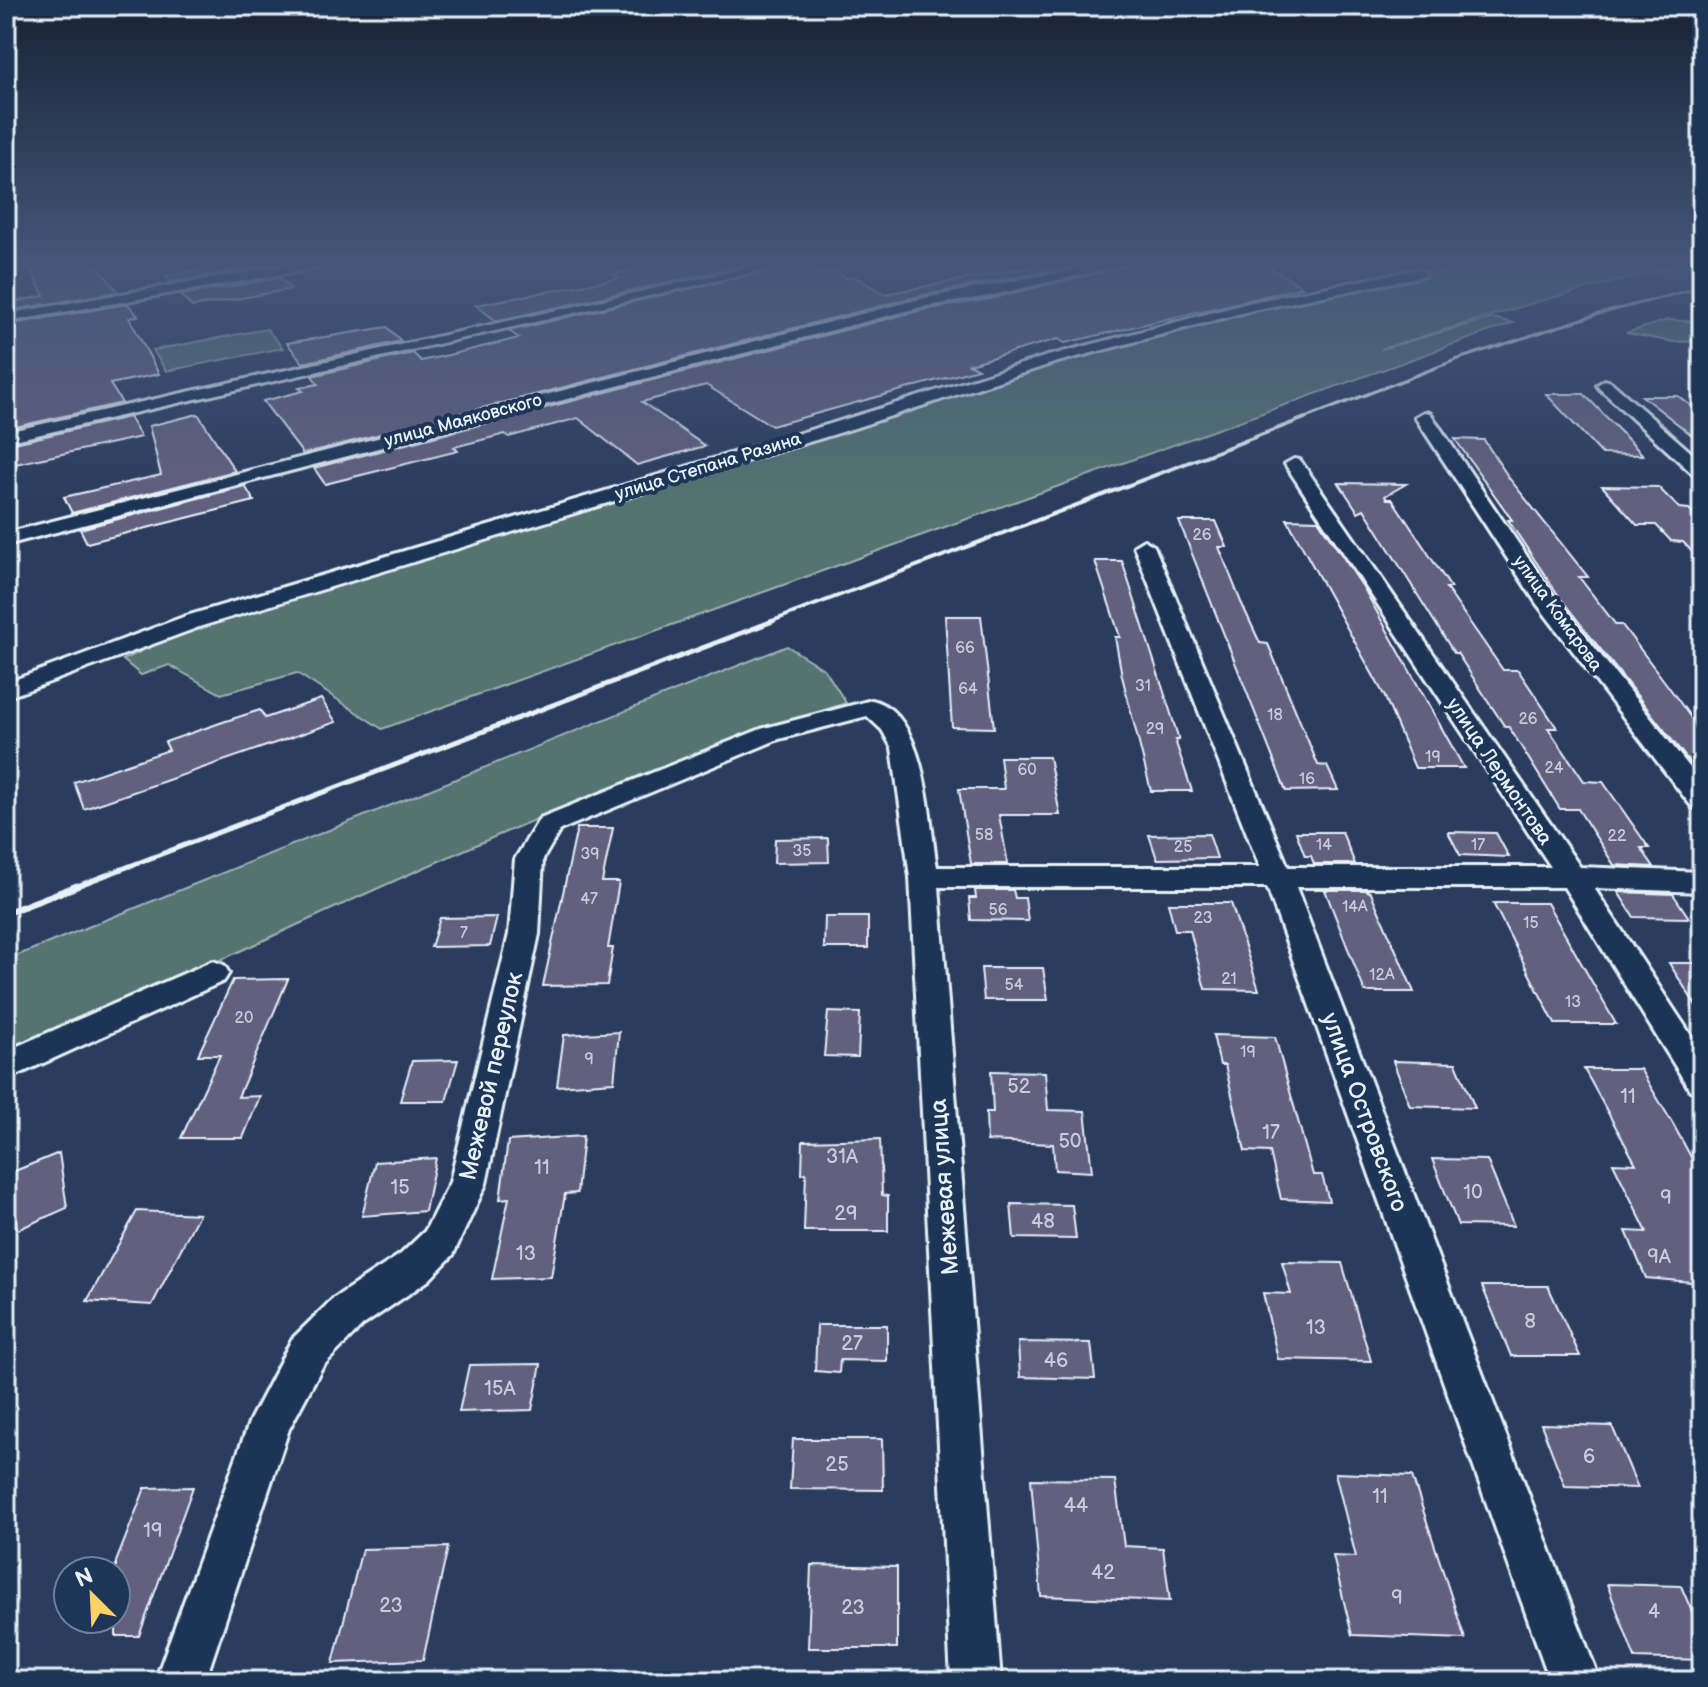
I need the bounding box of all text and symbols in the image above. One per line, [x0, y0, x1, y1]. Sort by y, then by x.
street label: улица Маяковского [382, 389, 544, 452]
street label: улица Степана Разина [613, 428, 804, 505]
house number: 26 [1192, 526, 1212, 545]
street label: улица Комарова [1509, 551, 1607, 675]
house number: 66 [955, 639, 975, 658]
house number: 31 [1135, 677, 1151, 696]
house number: 64 [958, 680, 978, 699]
street label: улица Лермонтова [1441, 693, 1557, 850]
house number: 18 [1267, 706, 1283, 725]
house number: 26 [1518, 710, 1538, 729]
house number: 29 [1146, 720, 1164, 739]
house number: 19 [1425, 748, 1441, 767]
house number: 24 [1545, 759, 1564, 778]
house number: 60 [1017, 761, 1037, 780]
house number: 16 [1299, 770, 1315, 789]
house number: 58 [975, 826, 993, 845]
house number: 22 [1608, 827, 1627, 846]
house number: 14 [1316, 836, 1332, 855]
house number: 17 [1471, 836, 1485, 855]
house number: 25 [1174, 838, 1192, 857]
house number: 35 [792, 842, 812, 861]
house number: 39 [580, 845, 600, 864]
house number: 47 [580, 890, 598, 909]
house number: 14А [1342, 898, 1368, 917]
house number: 56 [989, 901, 1008, 920]
house number: 23 [1194, 909, 1213, 928]
house number: 15 [1523, 914, 1539, 933]
house number: 7 [460, 924, 468, 943]
house number: 12А [1369, 966, 1395, 985]
street label: Межевой переулок [453, 969, 530, 1183]
house number: 21 [1221, 970, 1237, 989]
house number: 54 [1005, 976, 1024, 995]
house number: 13 [1565, 993, 1581, 1012]
house number: 20 [235, 1009, 253, 1028]
street label: улица Островского [1315, 1009, 1414, 1216]
house number: 19 [1240, 1043, 1256, 1062]
house number: 9 [584, 1050, 594, 1069]
house number: 52 [1007, 1075, 1031, 1099]
house number: 11 [1620, 1085, 1636, 1109]
street label: Межевая улица [924, 1098, 965, 1276]
house number: 17 [1262, 1121, 1280, 1145]
house number: 50 [1058, 1130, 1082, 1154]
house number: 31А [826, 1145, 859, 1169]
house number: 11 [534, 1156, 550, 1180]
house number: 15 [390, 1176, 410, 1200]
house number: 10 [1463, 1181, 1483, 1205]
house number: 9 [1660, 1186, 1672, 1210]
house number: 29 [834, 1202, 858, 1226]
house number: 48 [1031, 1210, 1055, 1234]
house number: 13 [516, 1242, 536, 1266]
house number: 9А [1647, 1245, 1672, 1269]
house number: 8 [1524, 1310, 1536, 1334]
house number: 13 [1306, 1316, 1326, 1340]
house number: 27 [841, 1332, 863, 1356]
house number: 46 [1044, 1349, 1068, 1373]
house number: 15А [484, 1377, 517, 1401]
house number: 6 [1583, 1445, 1595, 1469]
house number: 25 [825, 1453, 849, 1477]
house number: 11 [1372, 1485, 1388, 1509]
house number: 44 [1064, 1494, 1088, 1518]
house number: 19 [143, 1519, 163, 1543]
north arrow [52, 1555, 132, 1635]
house number: 42 [1091, 1561, 1115, 1585]
text: N [71, 1562, 98, 1594]
house number: 9 [1391, 1586, 1403, 1610]
house number: 23 [379, 1594, 403, 1618]
house number: 23 [841, 1596, 865, 1620]
house number: 4 [1648, 1600, 1660, 1624]

